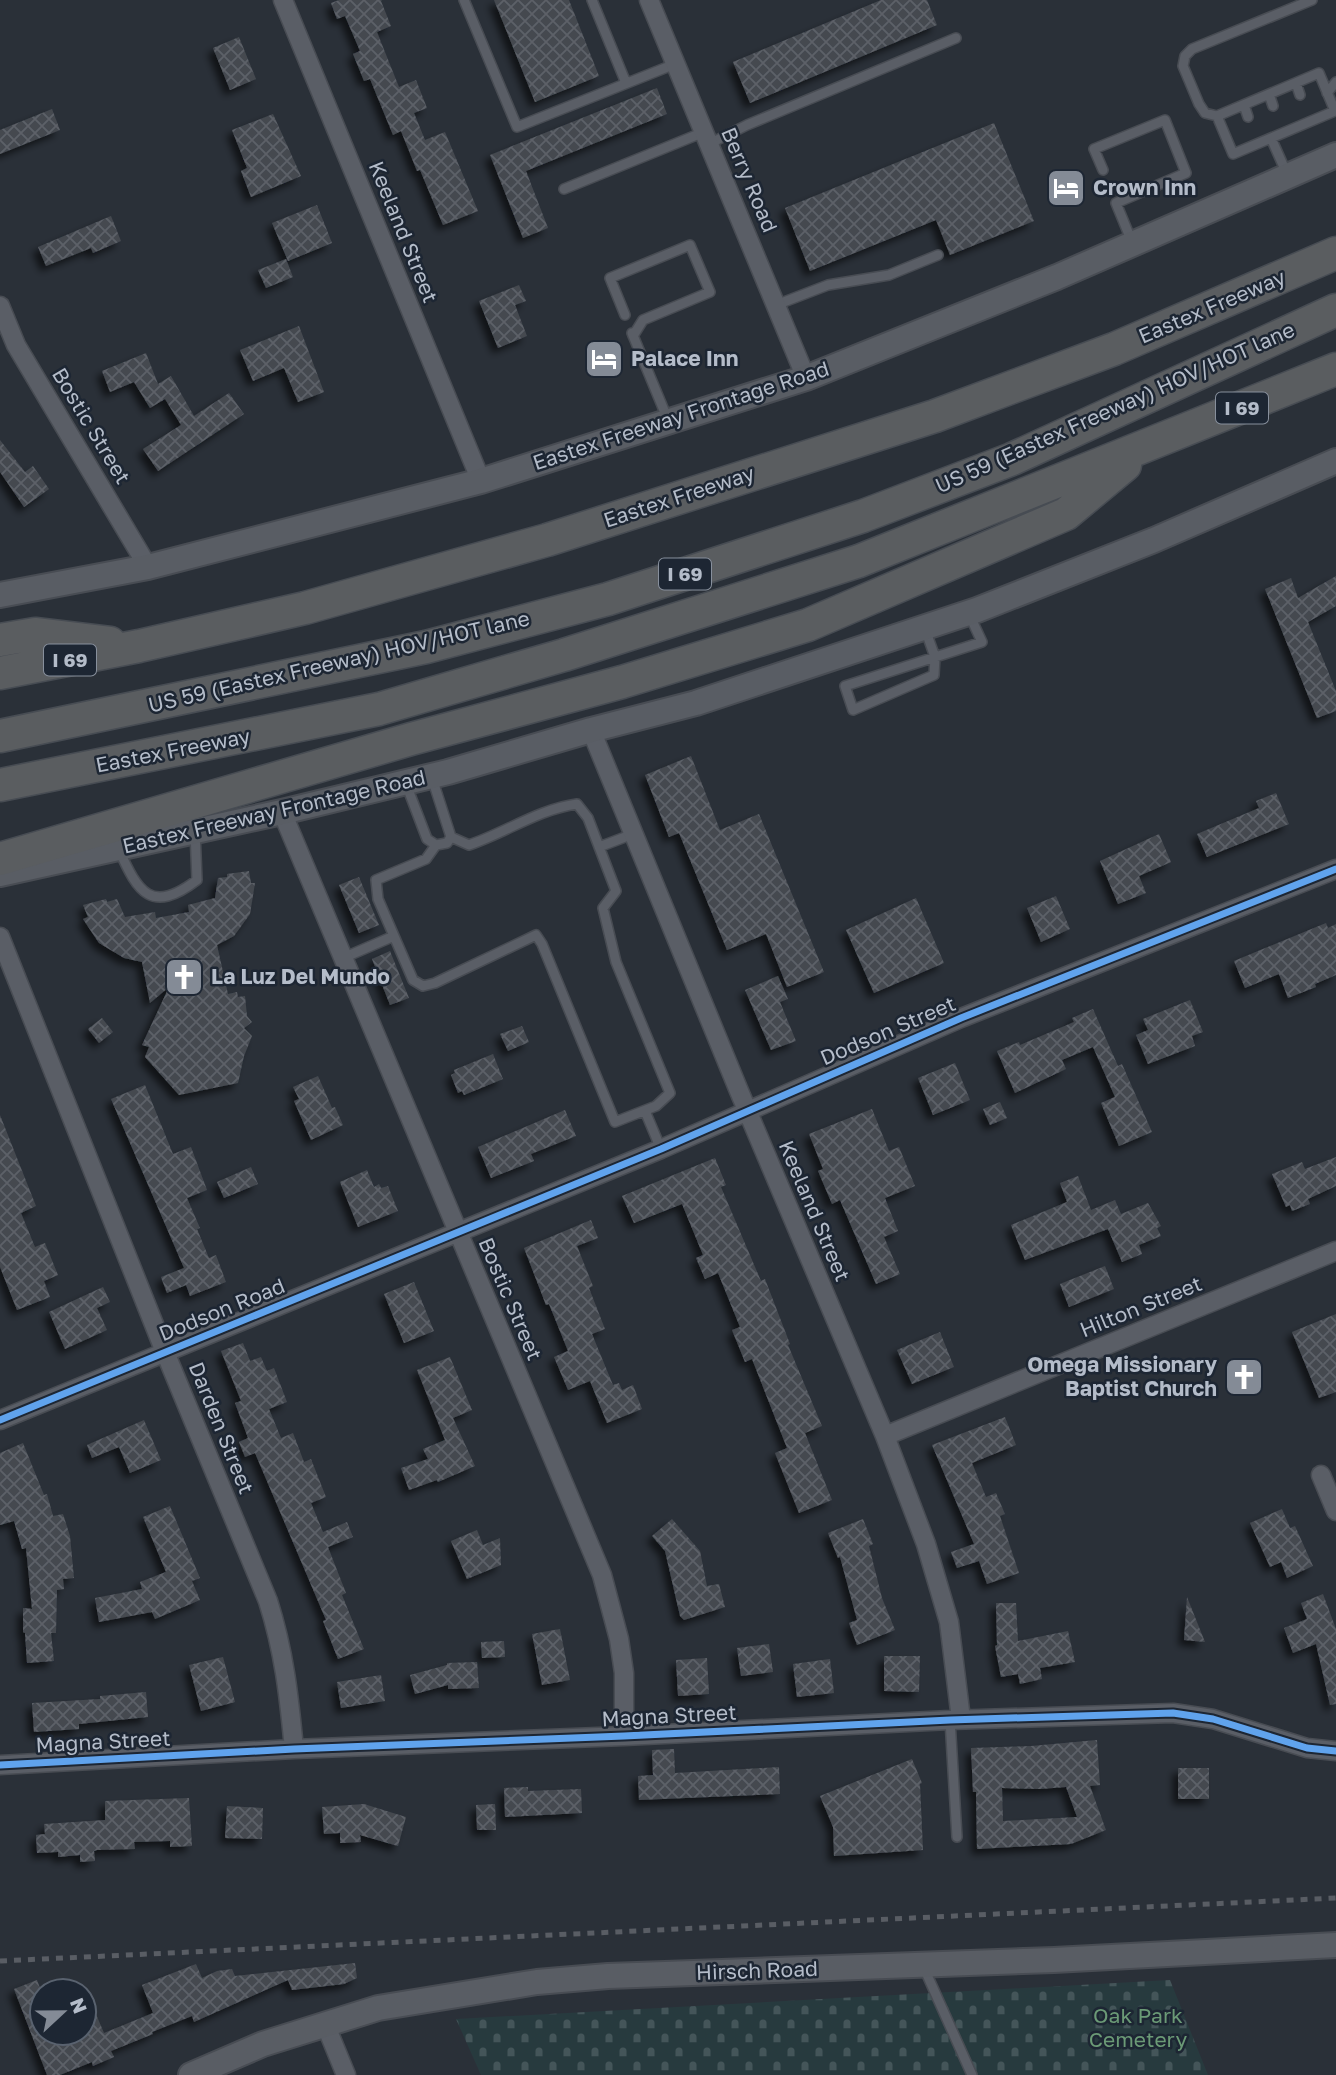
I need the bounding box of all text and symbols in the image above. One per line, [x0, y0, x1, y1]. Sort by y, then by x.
street label: Berry Road [716, 123, 784, 236]
street label: Keeland Street [364, 157, 444, 306]
hotel icon: Crown Inn [1045, 167, 1087, 209]
place label: Crown Inn [1093, 174, 1196, 200]
street label: Eastex Freeway [1134, 263, 1289, 349]
street label: US 59 (Eastex Freeway) HOV/HOT lane [931, 316, 1298, 498]
hotel icon: Palace Inn [583, 338, 625, 380]
place label: Palace Inn [631, 345, 738, 371]
street label: Eastex Freeway Frontage Road [529, 355, 832, 475]
street label: Bostic Street [47, 363, 137, 488]
road number: I 69 [1216, 392, 1268, 424]
street label: Eastex Freeway [600, 459, 758, 533]
road number: I 69 [659, 558, 711, 590]
street label: US 59 (Eastex Freeway) HOV/HOT lane [146, 604, 532, 718]
road number: I 69 [44, 645, 96, 676]
street label: Eastex Freeway [93, 722, 253, 778]
street label: Eastex Freeway Frontage Road [120, 763, 428, 859]
church icon: La Luz Del Mundo [163, 956, 205, 998]
place label: La Luz Del Mundo [211, 963, 390, 989]
street label: Dodson Street [816, 990, 959, 1070]
street label: Keeland Street [774, 1136, 856, 1285]
street label: Bostic Street [473, 1233, 548, 1364]
street label: Hilton Street [1076, 1270, 1205, 1342]
street label: Dodson Road [155, 1272, 288, 1346]
place label: Omega Missionary Baptist Church [1027, 1351, 1217, 1401]
church icon: Omega Missionary Baptist Church [1223, 1356, 1265, 1398]
street label: Darden Street [184, 1358, 260, 1497]
street label: Magna Street [601, 1698, 737, 1732]
street label: Magna Street [35, 1724, 171, 1758]
street label: Hirsch Road [696, 1955, 818, 1985]
north arrow [28, 1977, 98, 2047]
text: N [66, 1994, 93, 2016]
park label: Oak Park Cemetery [1089, 2002, 1187, 2052]

